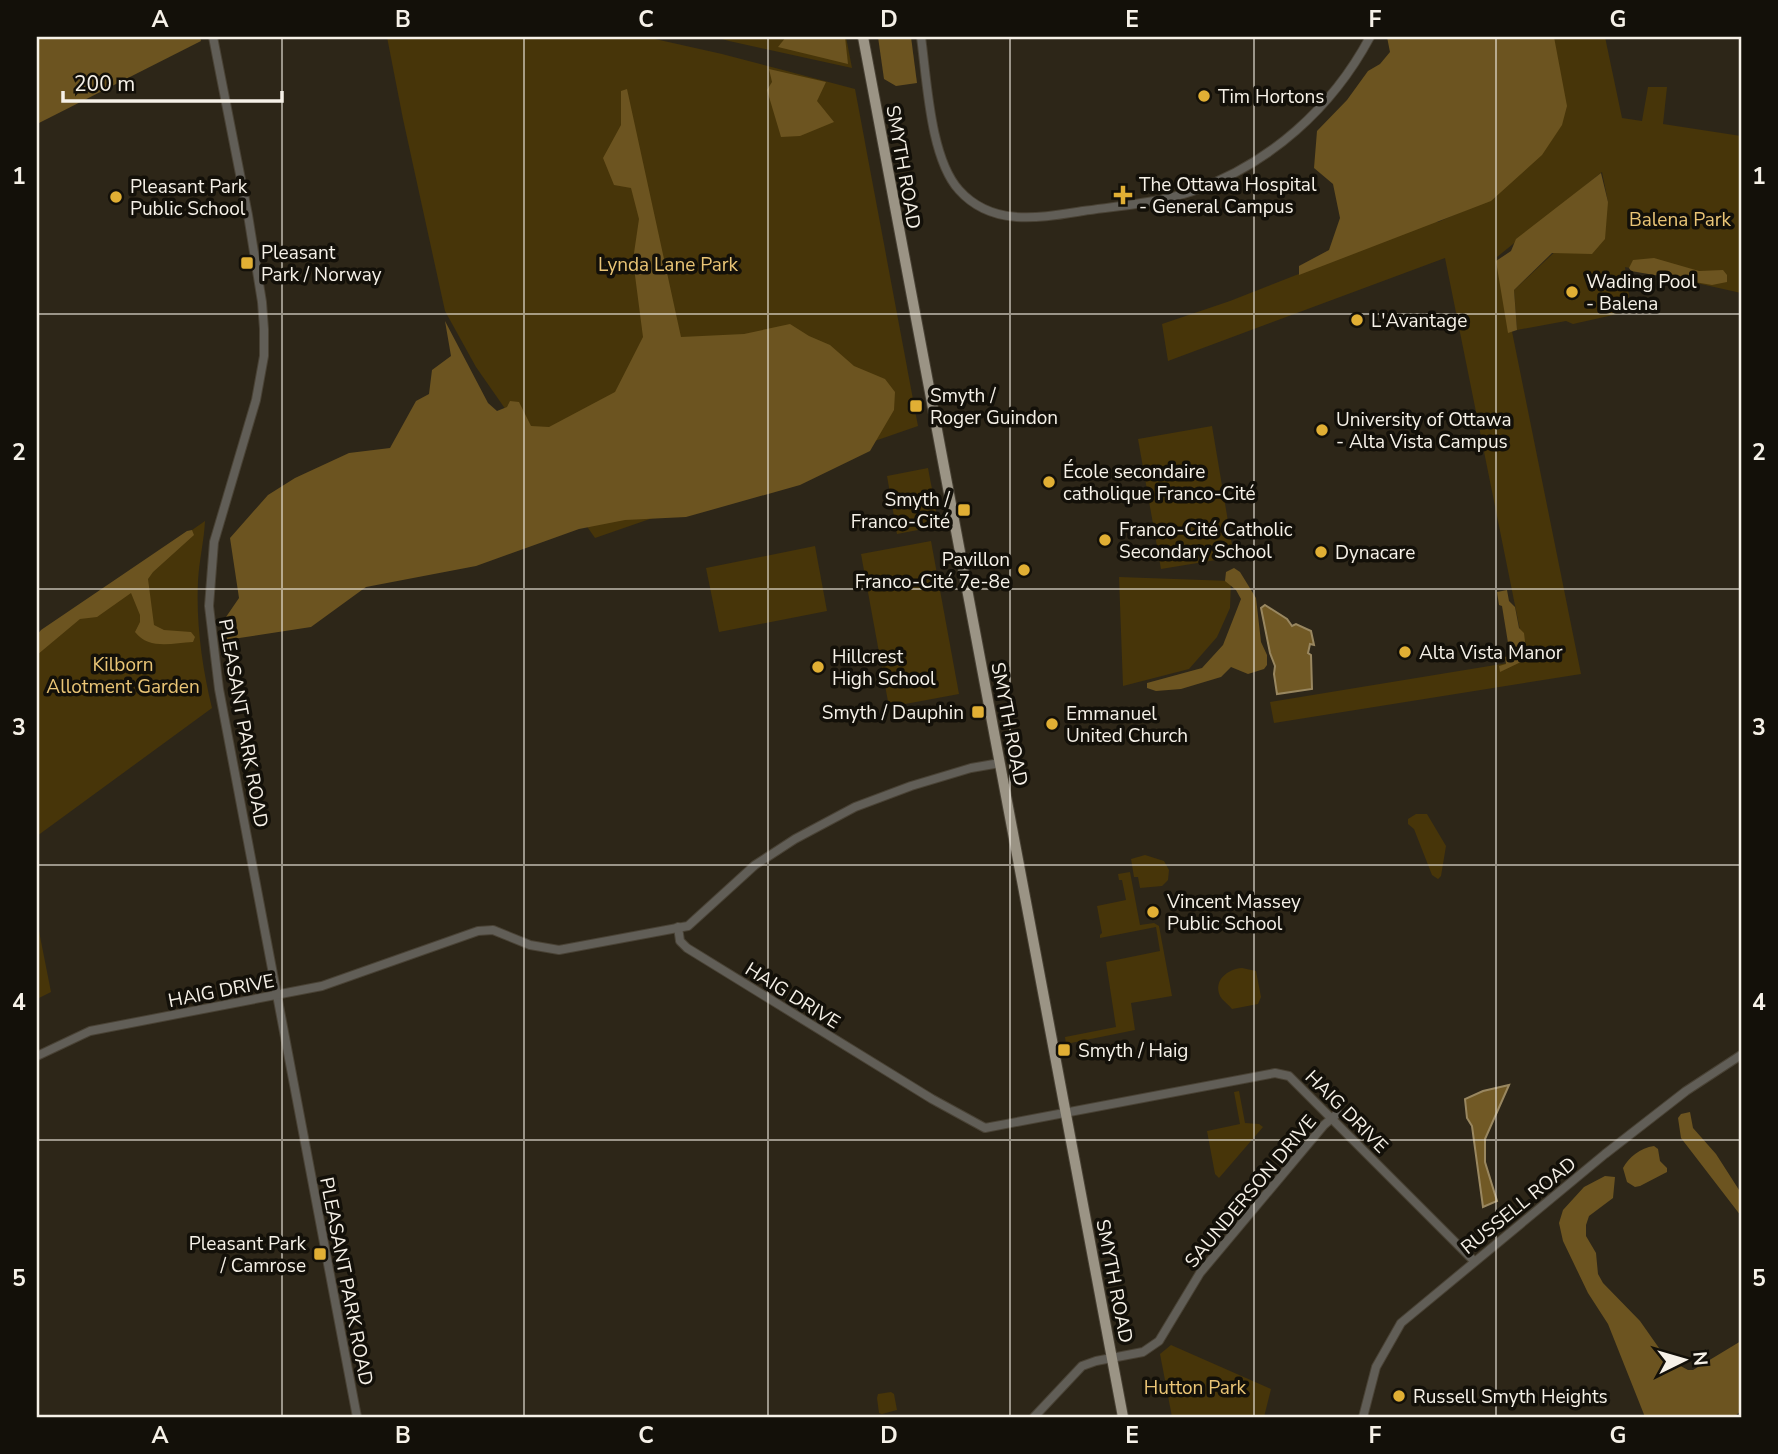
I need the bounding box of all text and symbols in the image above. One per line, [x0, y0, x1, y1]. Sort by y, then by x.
text: A [151, 4, 169, 35]
text: B [395, 4, 411, 35]
text: C [638, 4, 654, 35]
text: D [880, 4, 898, 35]
text: E [1125, 4, 1139, 35]
text: F [1369, 4, 1382, 35]
text: G [1610, 4, 1626, 35]
scale bar [63, 60, 282, 104]
text: 200 m [74, 70, 135, 98]
place label: Tim Hortons [1218, 84, 1324, 110]
marker: Tim Hortons [1196, 88, 1212, 104]
street label: SMYTH ROAD [879, 103, 927, 231]
text: 1 [12, 161, 26, 192]
text: 1 [1752, 161, 1766, 192]
place label: The Ottawa Hospital - General Campus [1139, 172, 1317, 220]
place label: Pleasant Park Public School [130, 174, 248, 222]
marker: The Ottawa Hospital - General Campus [1113, 185, 1133, 205]
marker: Pleasant Park Public School [108, 189, 124, 205]
park label: Balena Park [1629, 207, 1732, 233]
place label: Pleasant Park / Norway [261, 240, 382, 288]
park label: Lynda Lane Park [598, 252, 739, 278]
marker: Pleasant Park / Norway [239, 255, 255, 271]
place label: Wading Pool - Balena [1586, 269, 1697, 317]
marker: Wading Pool - Balena [1564, 284, 1580, 300]
place label: L'Avantage [1371, 308, 1467, 334]
marker: L'Avantage [1349, 312, 1365, 328]
place label: Smyth / Roger Guindon [930, 383, 1058, 431]
marker: Smyth / Roger Guindon [908, 398, 924, 414]
place label: University of Ottawa - Alta Vista Campus [1336, 407, 1512, 455]
marker: University of Ottawa - Alta Vista Campus [1314, 422, 1330, 438]
text: 2 [12, 437, 26, 468]
text: 2 [1752, 437, 1766, 468]
place label: École secondaire catholique Franco-Cité [1063, 459, 1256, 507]
marker: École secondaire catholique Franco-Cité [1041, 474, 1057, 490]
place label: Smyth / Franco-Cité [851, 487, 951, 535]
marker: Smyth / Franco-Cité [956, 502, 972, 518]
place label: Franco-Cité Catholic Secondary School [1119, 517, 1293, 565]
marker: Franco-Cité Catholic Secondary School [1097, 532, 1113, 548]
place label: Dynacare [1335, 540, 1415, 566]
marker: Dynacare [1313, 544, 1329, 560]
place label: Pavillon Franco-Cité 7e-8e [855, 547, 1010, 595]
marker: Pavillon Franco-Cité 7e-8e [1016, 562, 1032, 578]
street label: PLEASANT PARK ROAD [212, 617, 274, 830]
place label: Alta Vista Manor [1419, 640, 1563, 666]
place label: Hillcrest High School [832, 644, 936, 692]
marker: Alta Vista Manor [1397, 644, 1413, 660]
park label: Kilborn Allotment Garden [46, 652, 200, 700]
marker: Hillcrest High School [810, 659, 826, 675]
street label: SMYTH ROAD [984, 660, 1034, 788]
place label: Smyth / Dauphin [822, 700, 964, 726]
place label: Emmanuel United Church [1066, 701, 1188, 749]
marker: Smyth / Dauphin [970, 704, 986, 720]
text: 3 [12, 712, 26, 743]
text: 3 [1752, 712, 1766, 743]
marker: Emmanuel United Church [1044, 716, 1060, 732]
place label: Vincent Massey Public School [1166, 889, 1301, 937]
marker: Vincent Massey Public School [1145, 904, 1161, 920]
street label: HAIG DRIVE [740, 956, 845, 1035]
street label: HAIG DRIVE [166, 968, 277, 1014]
text: 4 [12, 987, 26, 1018]
text: 4 [1752, 987, 1766, 1018]
place label: Smyth / Haig [1078, 1038, 1188, 1064]
marker: Smyth / Haig [1056, 1042, 1072, 1058]
street label: HAIG DRIVE [1299, 1064, 1394, 1159]
street label: SAUNDERSON DRIVE [1179, 1110, 1323, 1274]
street label: RUSSELL ROAD [1455, 1151, 1582, 1260]
street label: PLEASANT PARK ROAD [313, 1175, 379, 1388]
street label: SMYTH ROAD [1089, 1217, 1139, 1345]
place label: Pleasant Park / Camrose [189, 1231, 306, 1279]
marker: Pleasant Park / Camrose [312, 1246, 328, 1262]
text: 5 [12, 1263, 26, 1294]
text: 5 [1752, 1263, 1766, 1294]
north arrow [1648, 1324, 1718, 1394]
text: N [1686, 1350, 1714, 1367]
park label: Hutton Park [1144, 1375, 1247, 1401]
place label: Russell Smyth Heights [1413, 1384, 1608, 1410]
marker: Russell Smyth Heights [1391, 1388, 1407, 1404]
text: A [151, 1420, 169, 1451]
text: B [395, 1420, 411, 1451]
text: C [638, 1420, 654, 1451]
text: D [880, 1420, 898, 1451]
text: E [1125, 1420, 1139, 1451]
text: F [1369, 1420, 1382, 1451]
text: G [1610, 1420, 1626, 1451]

